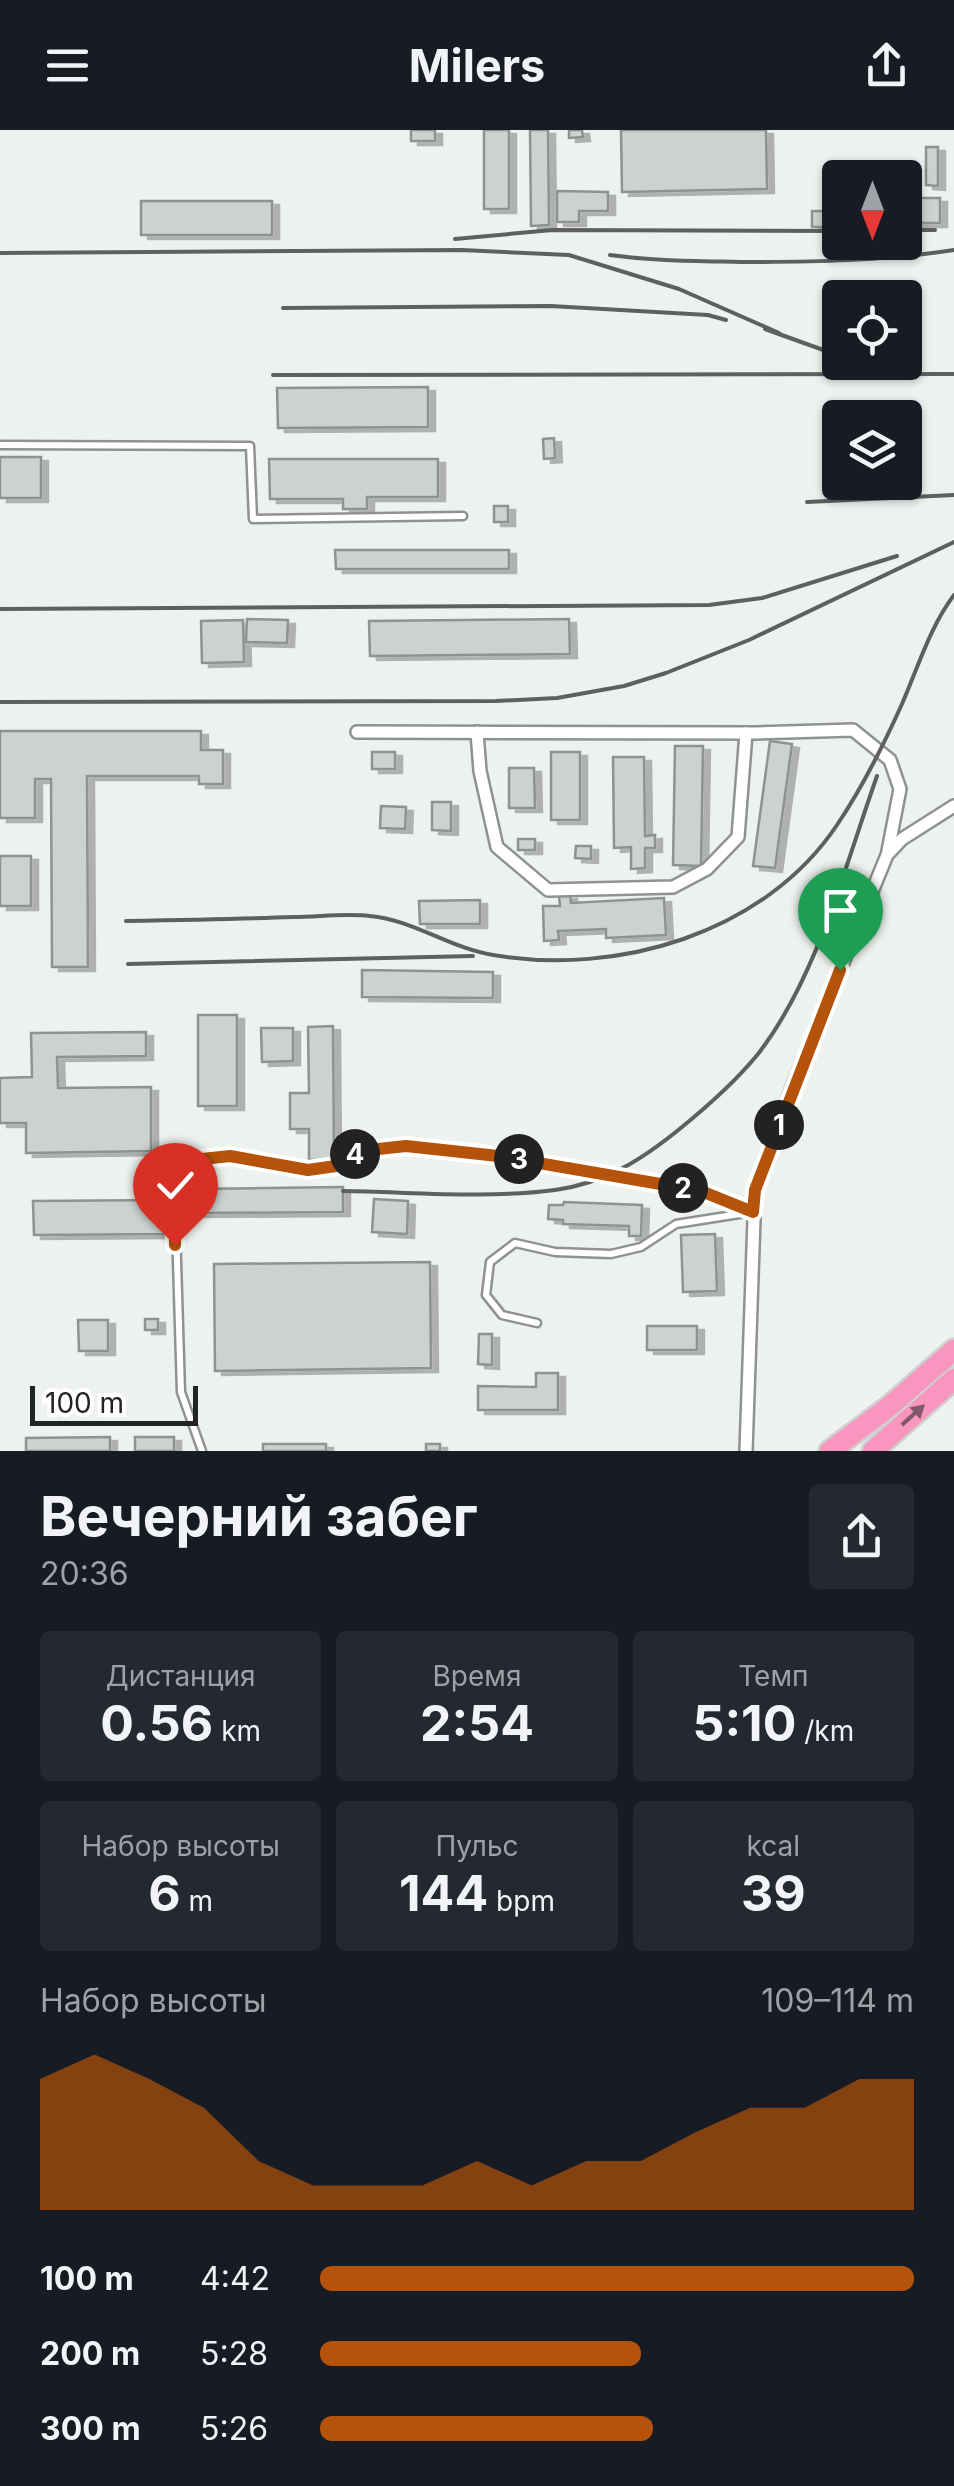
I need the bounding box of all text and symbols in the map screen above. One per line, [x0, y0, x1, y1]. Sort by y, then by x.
icon: menu [40, 38, 95, 93]
text: Milers [409, 38, 545, 93]
icon: share [859, 38, 914, 93]
north arrow [822, 160, 922, 260]
map controls [822, 160, 922, 500]
button: locate [822, 280, 922, 380]
button: layers [822, 400, 922, 500]
pin [798, 868, 883, 971]
icon: arrive [813, 883, 868, 938]
pin: 1 [754, 1100, 804, 1150]
text: 1 [773, 1108, 785, 1142]
pin: 4 [330, 1129, 380, 1179]
pin: 3 [494, 1134, 544, 1184]
text: 4 [346, 1137, 364, 1171]
text: 3 [510, 1142, 528, 1176]
pin [133, 1143, 218, 1246]
icon: check [148, 1158, 203, 1213]
pin: 2 [658, 1163, 708, 1213]
text: 2 [674, 1171, 692, 1205]
scale bar [30, 1381, 198, 1426]
text: 100 m [45, 1386, 124, 1420]
one-way arrow [901, 1404, 925, 1427]
text: Вечерний забег [40, 1483, 478, 1549]
button: share [809, 1484, 914, 1589]
text: 20:36 [40, 1554, 129, 1593]
text: Дистанция [106, 1659, 255, 1693]
text: Время [433, 1659, 521, 1693]
text: Темп [738, 1659, 808, 1693]
text: 0.56 [100, 1693, 213, 1753]
text: 2:54 [420, 1693, 534, 1753]
text: 5:10 [692, 1693, 796, 1753]
text: km [213, 1714, 261, 1748]
text: /km [796, 1714, 854, 1748]
text: Набор высоты [82, 1829, 280, 1863]
text: Пульс [435, 1829, 519, 1863]
text: kcal [747, 1829, 800, 1863]
text: 6 [148, 1863, 181, 1923]
text: 144 [399, 1863, 488, 1923]
text: 39 [741, 1863, 806, 1923]
text: m [181, 1884, 213, 1918]
text: bpm [488, 1884, 555, 1918]
text: Набор высоты [40, 1981, 267, 2020]
text: 109–114 m [761, 1981, 914, 2020]
text: 100 m [40, 2259, 134, 2298]
text: 4:42 [200, 2259, 270, 2298]
text: 200 m [40, 2334, 140, 2373]
text: 5:28 [200, 2334, 268, 2373]
text: 300 m [40, 2409, 141, 2448]
text: 5:26 [200, 2409, 268, 2448]

